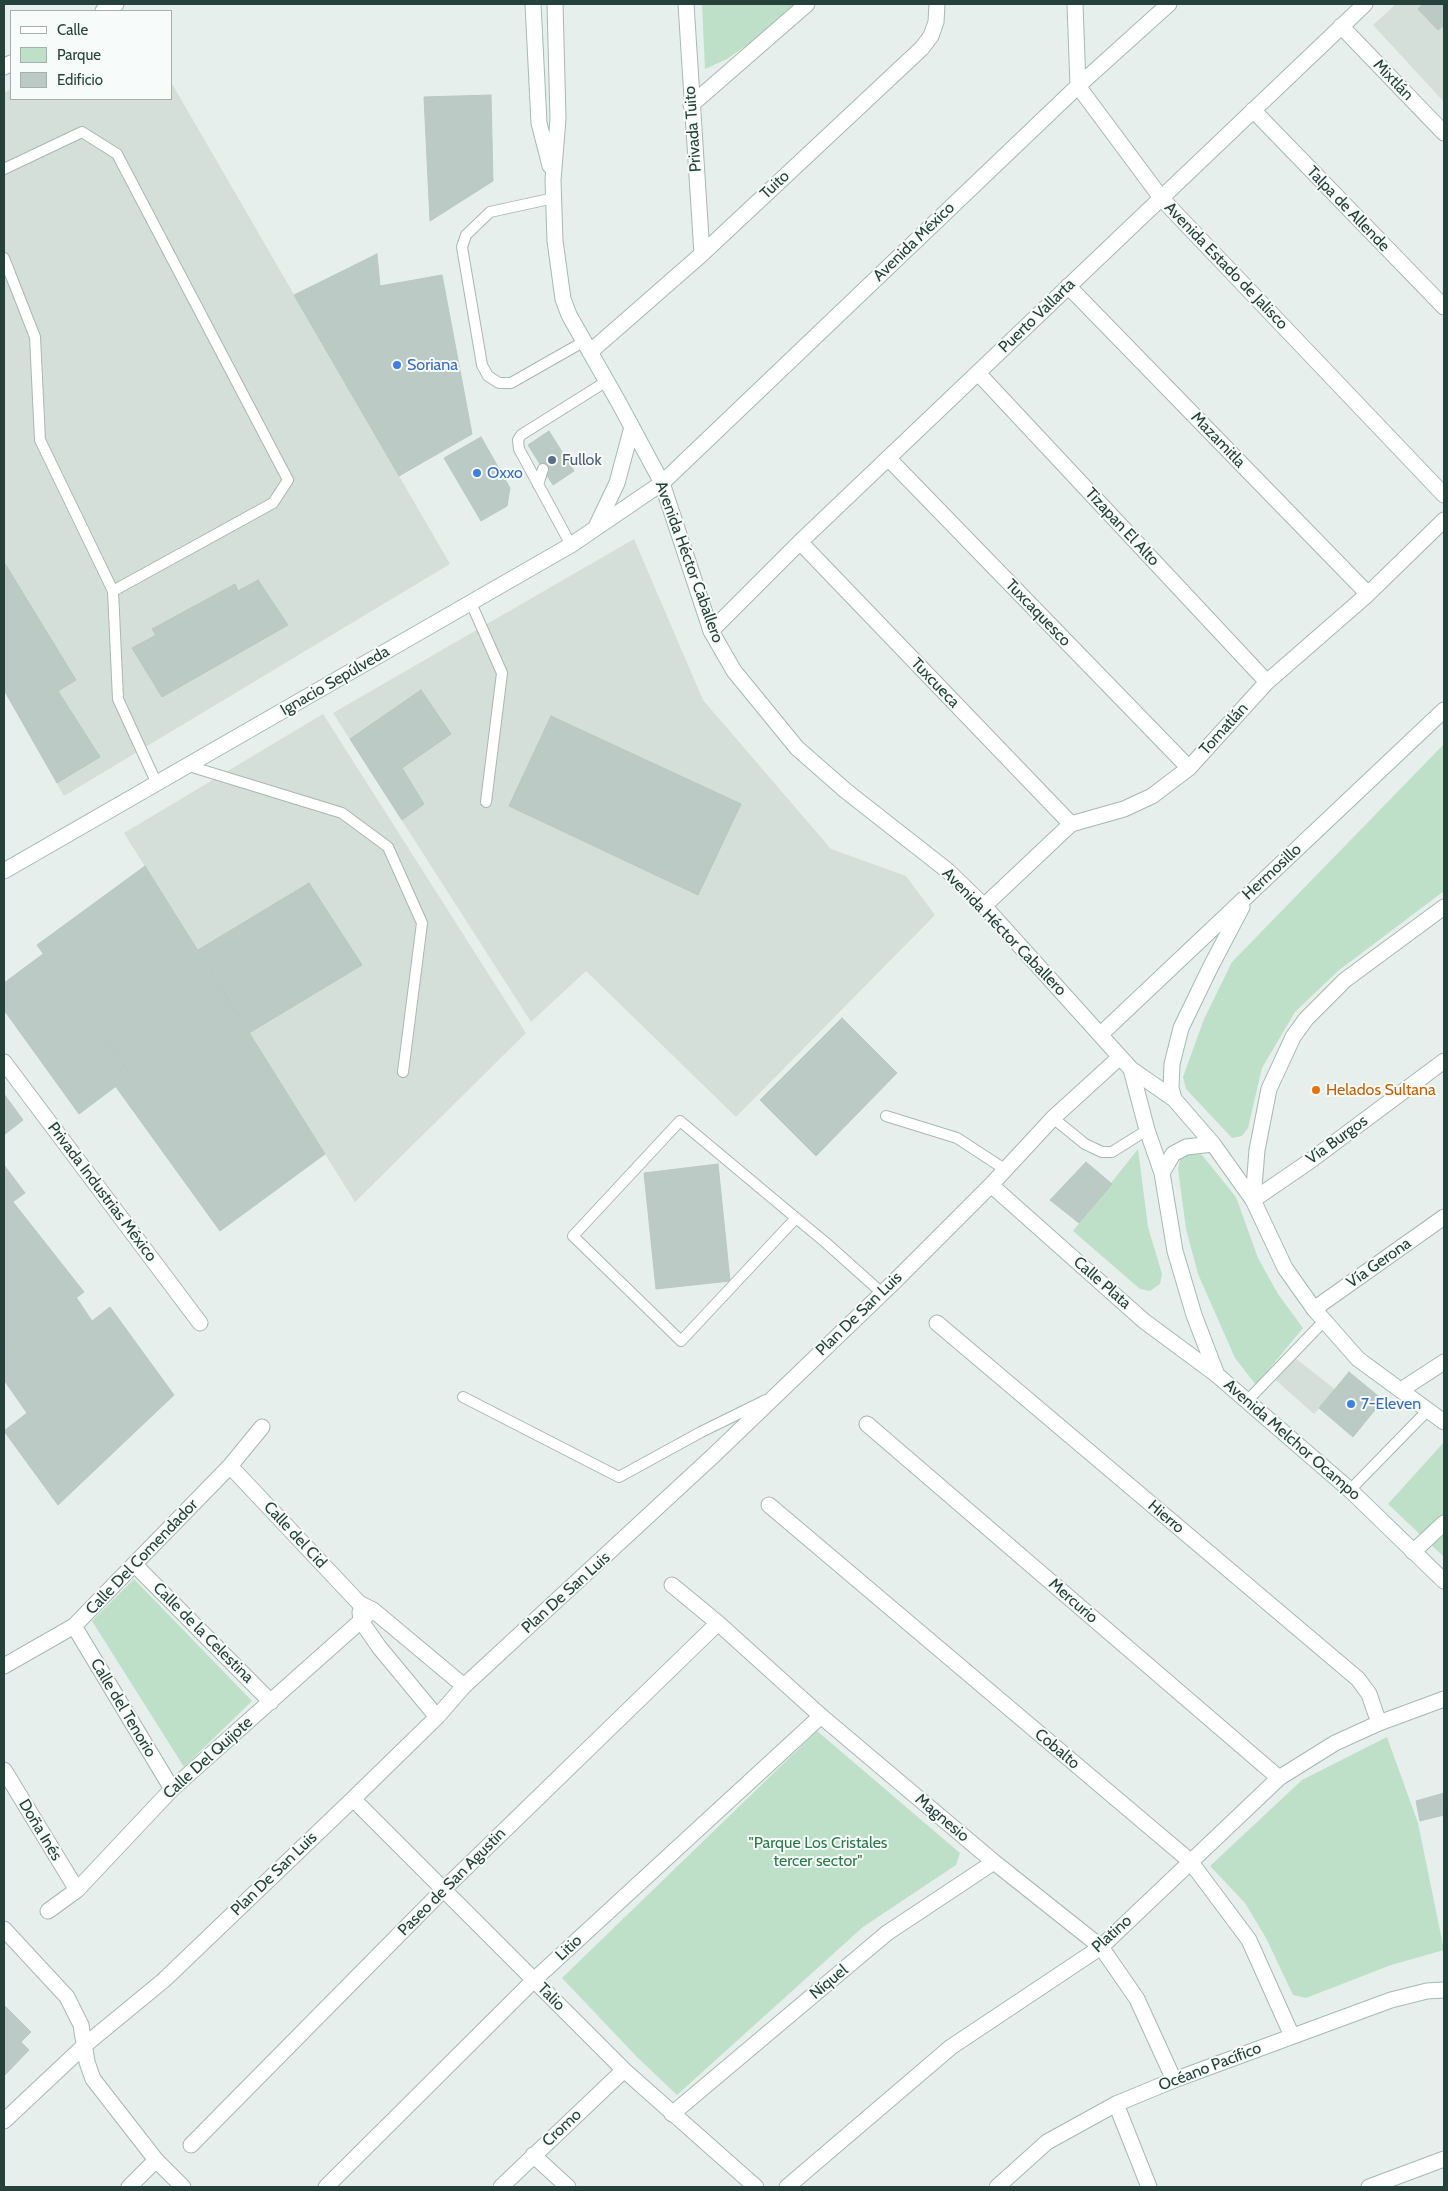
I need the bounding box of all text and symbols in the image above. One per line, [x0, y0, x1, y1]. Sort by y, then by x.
legend [10, 10, 172, 100]
text: Calle [57, 21, 88, 39]
text: Parque [57, 46, 101, 64]
street label: Mixtlán [1369, 55, 1417, 105]
text: Edificio [57, 71, 103, 89]
street label: Privada Tuito [680, 85, 706, 173]
street label: Talpa de Allende [1302, 162, 1394, 256]
street label: Tuito [756, 167, 794, 203]
street label: Avenida México [869, 198, 959, 286]
street label: Avenida Estado de Jalisco [1160, 198, 1292, 334]
street label: Puerto Vallarta [995, 275, 1079, 357]
place label: Soriana [407, 355, 458, 375]
marker: Soriana [391, 359, 403, 371]
street label: Mazamitla [1187, 408, 1249, 472]
place label: Fullok [562, 450, 602, 470]
marker: Fullok [546, 454, 558, 466]
place label: Oxxo [487, 463, 523, 483]
marker: Oxxo [471, 467, 483, 479]
street label: Avenida Héctor Caballero [651, 479, 727, 645]
street label: Tizapan El Alto [1081, 484, 1163, 570]
street label: Tuxcaquesco [1001, 575, 1075, 651]
street label: Ignacio Sepúlveda [277, 642, 393, 720]
street label: Tuxcueca [907, 654, 963, 712]
street label: Tomatlán [1196, 699, 1252, 759]
street label: Hermosillo [1239, 840, 1305, 904]
street label: Avenida Héctor Caballero [938, 864, 1070, 1000]
place label: Helados Sultana [1326, 1080, 1436, 1100]
marker: Helados Sultana [1310, 1084, 1322, 1096]
street label: Vía Burgos [1302, 1111, 1372, 1169]
street label: Privada Industrias México [43, 1119, 161, 1265]
street label: Vía Gerona [1343, 1234, 1415, 1292]
street label: Calle Plata [1069, 1253, 1135, 1313]
street label: Plan De San Luis [812, 1268, 906, 1360]
street label: Avenida Melchor Ocampo [1220, 1375, 1364, 1505]
place label: 7-Eleven [1361, 1394, 1421, 1414]
marker: 7-Eleven [1345, 1398, 1357, 1410]
street label: Calle Del Comendador [82, 1495, 202, 1619]
street label: Hierro [1144, 1496, 1188, 1538]
street label: Calle del Cid [259, 1498, 331, 1572]
street label: Plan De San Luis [518, 1548, 614, 1638]
street label: Mercurio [1045, 1574, 1101, 1628]
street label: Calle de la Celestina [149, 1579, 257, 1687]
street label: Calle del Tenorio [86, 1655, 160, 1761]
street label: Calle Del Quijote [159, 1713, 257, 1803]
street label: Cobalto [1031, 1725, 1083, 1773]
street label: Magnesio [911, 1790, 973, 1846]
street label: Doña Inés [14, 1796, 66, 1864]
street label: Paseo de San Agustin [394, 1824, 510, 1940]
street label: Plan De San Luis [227, 1828, 321, 1920]
park label: "Parque Los Cristales tercer sector" [749, 1833, 887, 1871]
street label: Platino [1088, 1911, 1136, 1957]
street label: Litio [552, 1931, 586, 1965]
street label: Níquel [806, 1961, 852, 2003]
street label: Talio [533, 1979, 569, 2015]
street label: Océano Pacífico [1156, 2039, 1264, 2095]
street label: Cromo [539, 2105, 585, 2151]

